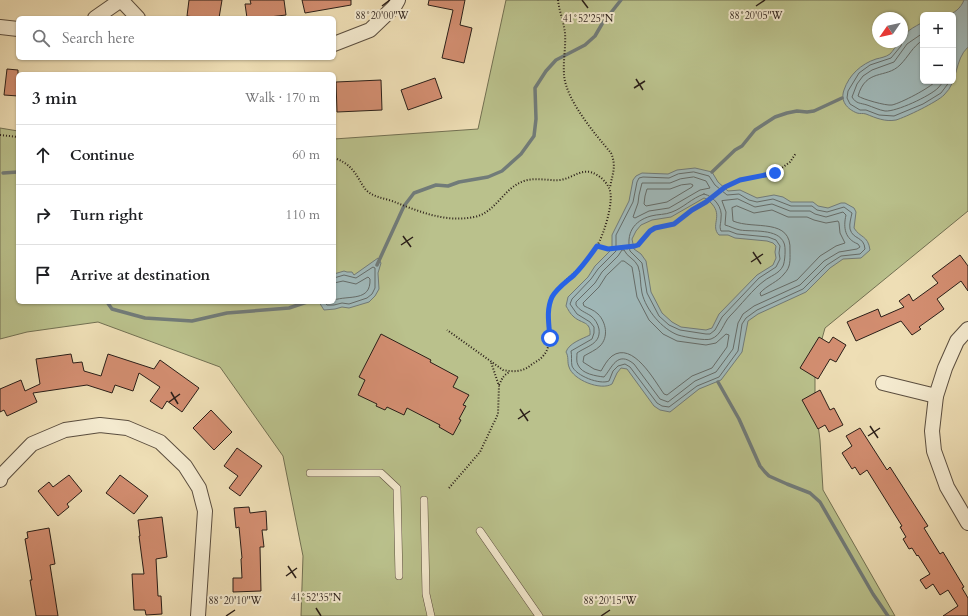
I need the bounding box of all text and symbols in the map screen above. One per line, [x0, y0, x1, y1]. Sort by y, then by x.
text: 88°20'00"W [355, 9, 410, 23]
text: 88°20'05"W [729, 9, 784, 23]
text: 41°52'25"N [563, 12, 614, 26]
north arrow [872, 12, 908, 48]
map controls [920, 12, 956, 84]
button: + [920, 12, 956, 48]
search box [16, 16, 336, 60]
icon: search [30, 27, 52, 49]
text: Search here [62, 28, 135, 48]
button: − [920, 48, 956, 84]
text: 3 min [32, 87, 77, 110]
text: Walk · 170 m [245, 89, 320, 107]
icon: ahead [32, 144, 54, 166]
text: Continue [70, 145, 135, 165]
text: 60 m [292, 146, 320, 164]
route end [766, 164, 784, 182]
icon: right [32, 204, 54, 226]
text: Turn right [70, 205, 143, 225]
text: 110 m [286, 206, 320, 224]
icon: arrive [32, 264, 54, 286]
text: Arrive at destination [70, 265, 210, 285]
route start [541, 329, 559, 347]
text: 41°52'35"N [291, 591, 342, 605]
text: 88°20'10"W [208, 594, 263, 608]
text: 88°20'15"W [583, 594, 638, 608]

